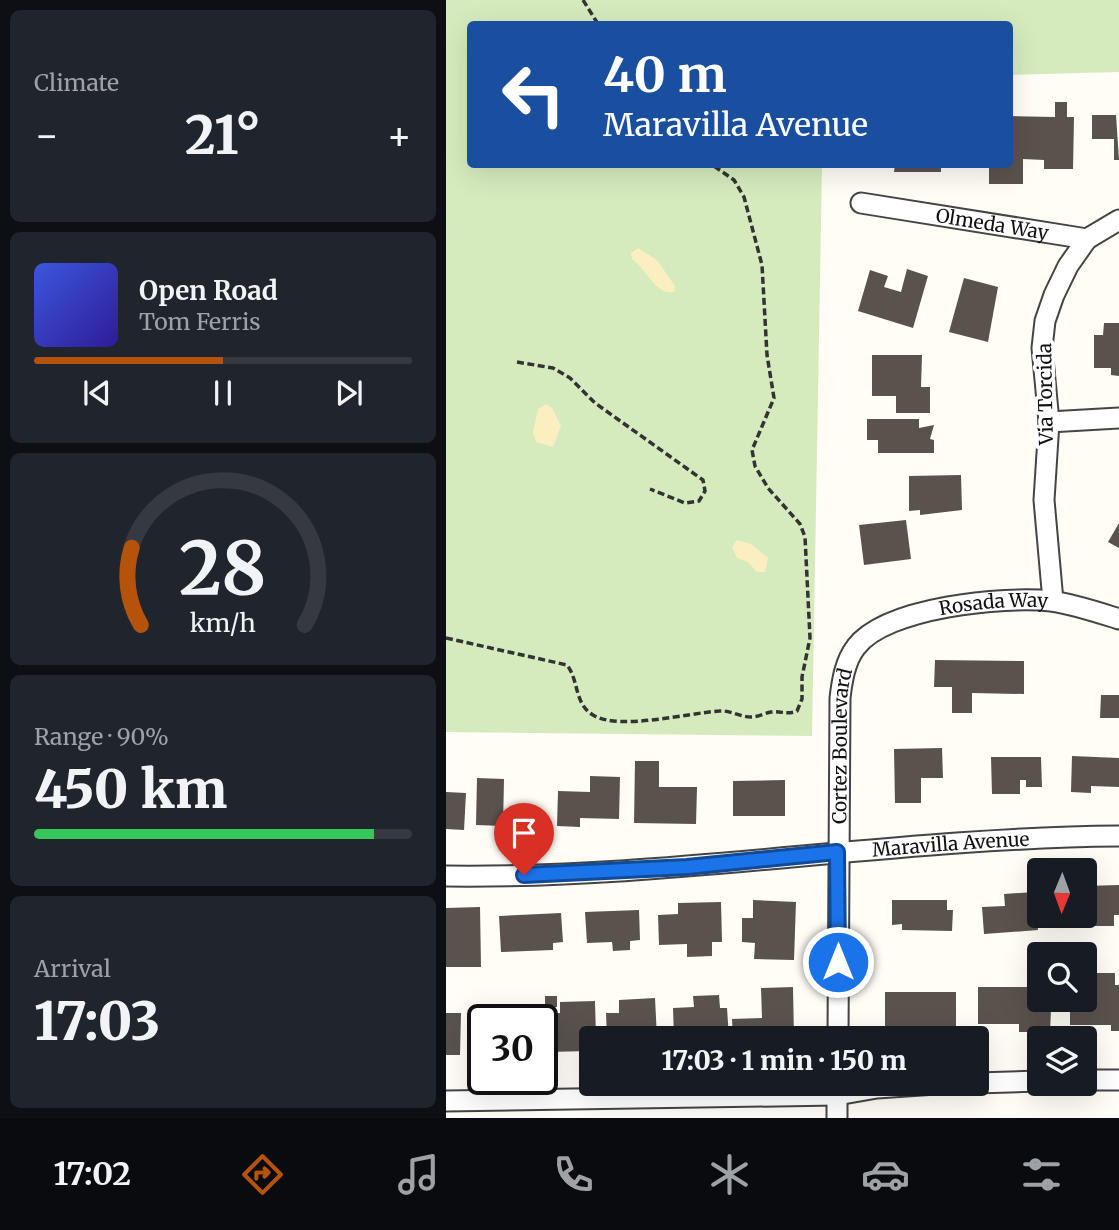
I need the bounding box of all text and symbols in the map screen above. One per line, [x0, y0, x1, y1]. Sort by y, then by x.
text: 40 m [603, 44, 727, 105]
icon: left [488, 49, 579, 140]
text: Climate [34, 68, 119, 97]
text: 21° [185, 103, 261, 168]
text: Maravilla Avenue [603, 105, 868, 145]
text: − [34, 112, 59, 159]
text: + [387, 112, 412, 159]
street label: Olmeda Way [934, 203, 1050, 245]
text: Open Road [139, 274, 278, 307]
text: Tom Ferris [139, 307, 261, 336]
street label: Via Torcida [1032, 343, 1058, 446]
icon: previous [78, 374, 116, 412]
icon: pause [204, 374, 242, 412]
icon: next [330, 374, 368, 412]
text: 28 [179, 523, 267, 615]
street label: Rosada Way [937, 588, 1049, 620]
text: km/h [190, 607, 256, 639]
street label: Cortez Boulevard [827, 666, 857, 824]
text: Range · 90% [34, 722, 169, 751]
text: 450 km [34, 757, 227, 822]
pin [494, 803, 554, 875]
icon: arrive [505, 814, 543, 852]
street label: Maravilla Avenue [871, 827, 1030, 862]
north arrow [1027, 858, 1097, 928]
map controls [1027, 858, 1097, 1096]
position arrow [801, 925, 875, 999]
button: search [1027, 942, 1097, 1012]
text: Arrival [34, 954, 111, 983]
text: 17:03 [34, 989, 160, 1054]
speed limit sign: 30 [467, 1004, 558, 1095]
button: layers [1027, 1026, 1097, 1096]
text: 17:03 · 1 min · 150 m [662, 1044, 906, 1077]
icon: directions [238, 1150, 287, 1199]
icon: music [394, 1150, 443, 1199]
icon: phone [549, 1150, 598, 1199]
icon: climate [705, 1150, 754, 1199]
icon: car [861, 1150, 910, 1199]
icon: filters [1017, 1150, 1066, 1199]
text: 17:02 [53, 1154, 131, 1194]

